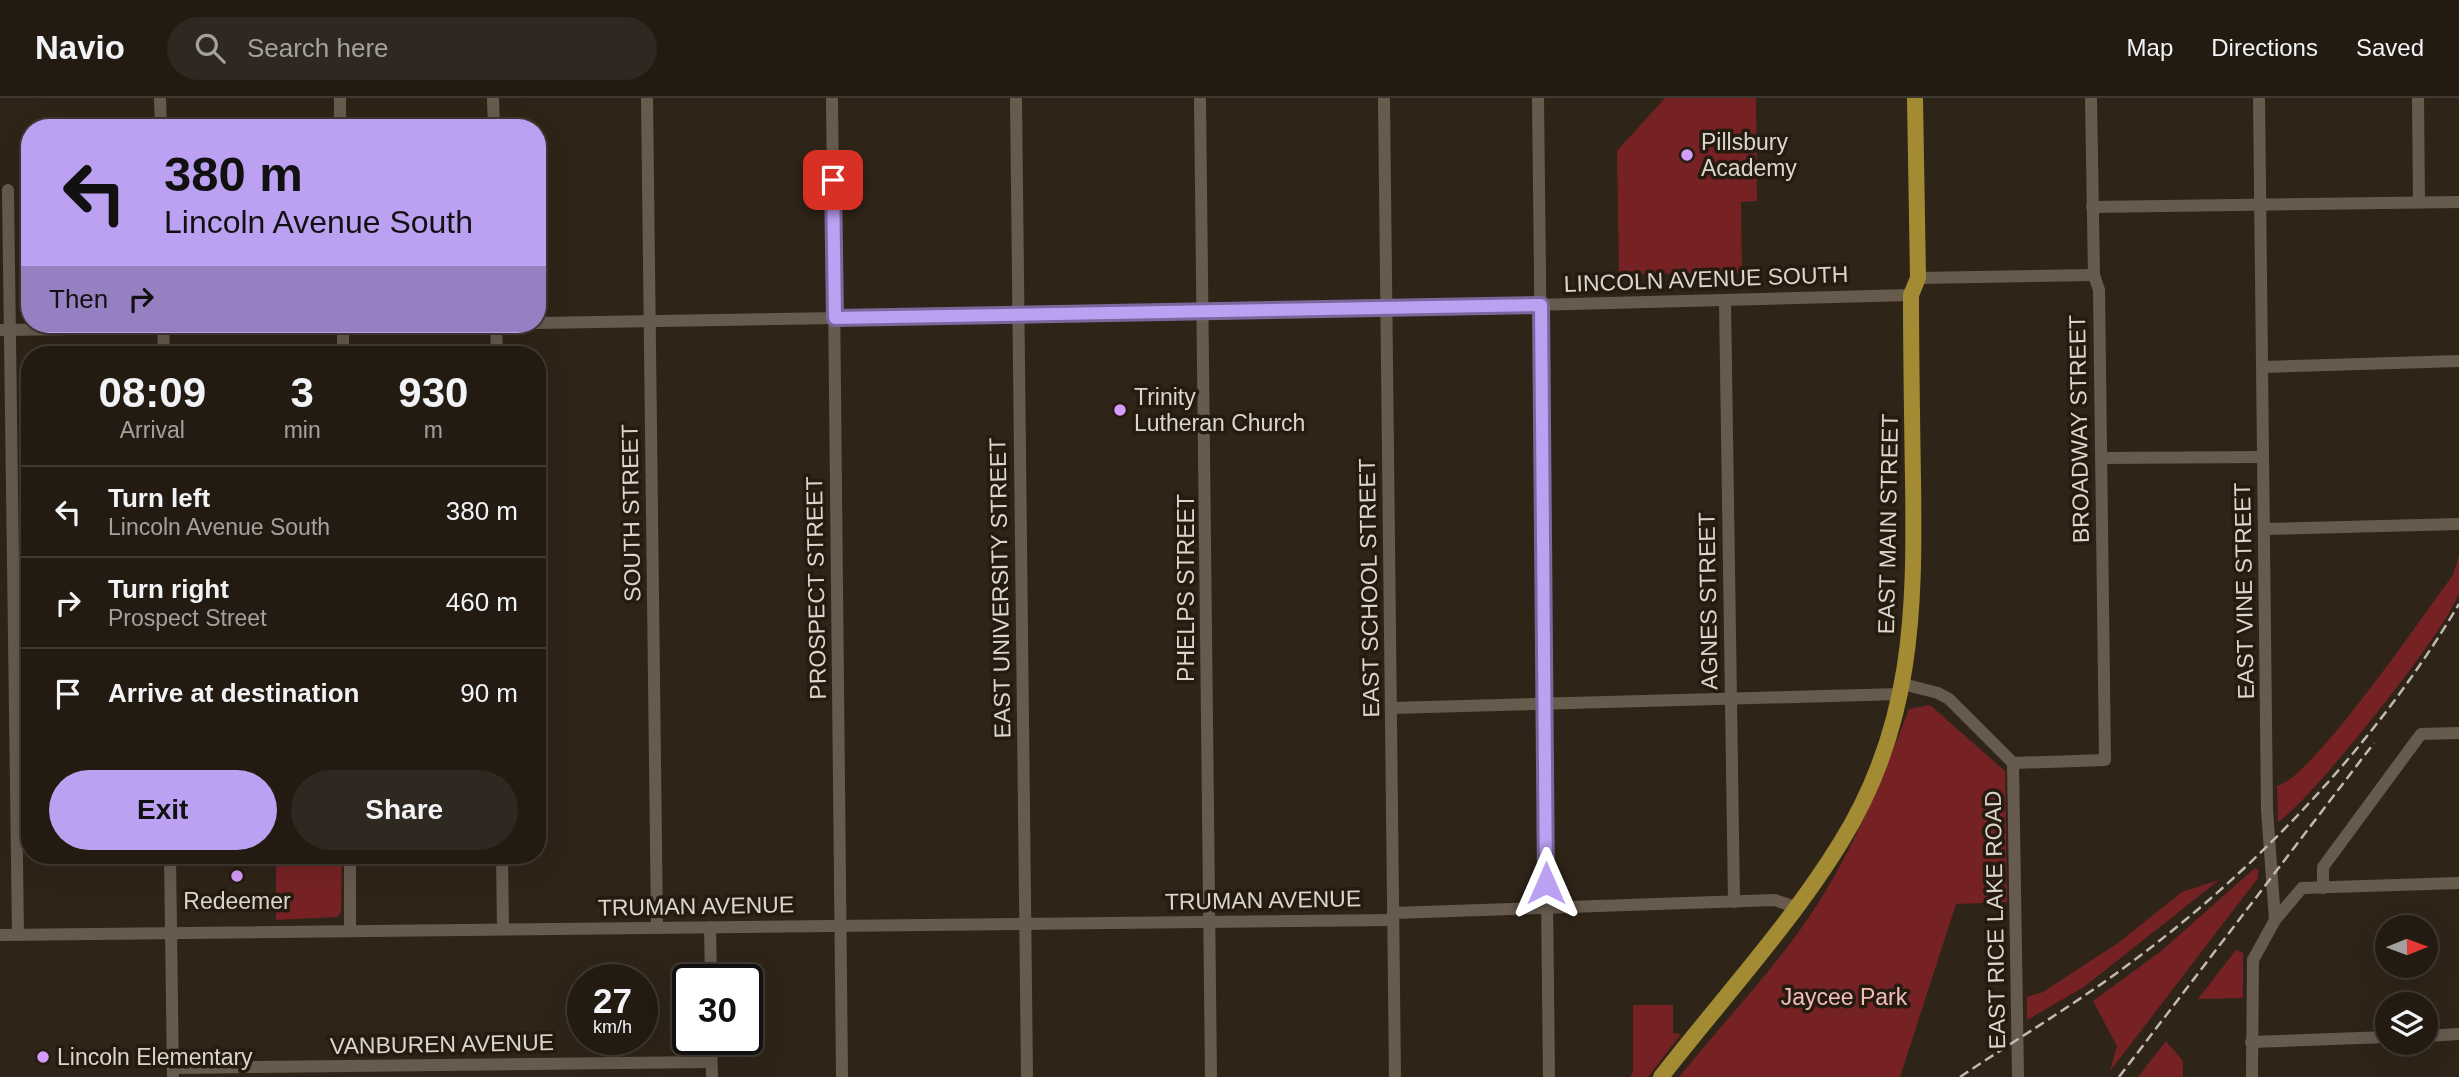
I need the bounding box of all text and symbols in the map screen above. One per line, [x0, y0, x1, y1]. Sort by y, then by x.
search box [167, 17, 657, 80]
text: Navio [35, 29, 125, 66]
icon: search [191, 29, 229, 67]
text: Search here [247, 33, 389, 63]
text: Map [2127, 34, 2173, 61]
text: Directions [2211, 34, 2318, 61]
text: Saved [2356, 34, 2424, 61]
place label: Pillsbury Academy [1701, 129, 1797, 181]
icon: left [49, 147, 140, 238]
text: 380 m [164, 147, 303, 201]
marker: Pillsbury Academy [1679, 147, 1695, 163]
pin [803, 150, 863, 210]
icon: arrive [814, 161, 852, 199]
text: Lincoln Avenue South [164, 204, 473, 240]
street label: LINCOLN AVENUE SOUTH [1563, 261, 1849, 297]
icon: right [122, 280, 160, 318]
text: Then [49, 284, 108, 314]
street label: BROADWAY STREET [2064, 315, 2094, 543]
text: 08:09 [99, 369, 206, 416]
text: 3 [290, 369, 314, 416]
text: 930 [398, 369, 468, 416]
place label: Trinity Lutheran Church [1134, 384, 1305, 436]
marker: Trinity Lutheran Church [1112, 402, 1128, 418]
street label: EAST MAIN STREET [1873, 413, 1903, 635]
text: Arrival [120, 417, 185, 443]
text: min [284, 417, 321, 443]
text: m [424, 417, 443, 443]
street label: SOUTH STREET [616, 424, 646, 602]
street label: EAST UNIVERSITY STREET [984, 437, 1016, 739]
street label: EAST SCHOOL STREET [1354, 458, 1384, 718]
street label: PROSPECT STREET [801, 476, 831, 700]
street label: EAST VINE STREET [2229, 482, 2259, 700]
text: Turn left [108, 483, 210, 513]
icon: left [49, 493, 87, 531]
street label: PHELPS STREET [1173, 494, 1199, 682]
text: 380 m [446, 496, 518, 526]
street label: AGNES STREET [1693, 512, 1723, 690]
text: Lincoln Avenue South [108, 514, 330, 540]
text: Turn right [108, 574, 229, 604]
icon: right [49, 584, 87, 622]
text: 460 m [446, 587, 518, 617]
text: Prospect Street [108, 605, 267, 631]
icon: arrive [49, 675, 87, 713]
text: Arrive at destination [108, 678, 359, 708]
text: 90 m [460, 678, 518, 708]
button: Exit [49, 770, 277, 850]
button: Share [291, 770, 518, 850]
street label: EAST RICE LAKE ROAD [1980, 790, 2010, 1050]
position arrow [1509, 846, 1583, 920]
marker: Redeemer [229, 868, 245, 884]
street label: TRUMAN AVENUE [1165, 885, 1361, 915]
place label: Redeemer [183, 888, 291, 914]
street label: TRUMAN AVENUE [598, 891, 794, 921]
north arrow [2375, 915, 2438, 978]
map controls [2375, 915, 2438, 1055]
speed limit sign: 30 [672, 964, 763, 1055]
text: 27 [593, 981, 632, 1020]
park label: Jaycee Park [1781, 984, 1908, 1010]
button: layers [2375, 992, 2438, 1055]
text: km/h [593, 1017, 632, 1037]
street label: VANBUREN AVENUE [330, 1029, 554, 1059]
place label: Lincoln Elementary [57, 1044, 253, 1070]
marker: Lincoln Elementary [35, 1049, 51, 1065]

